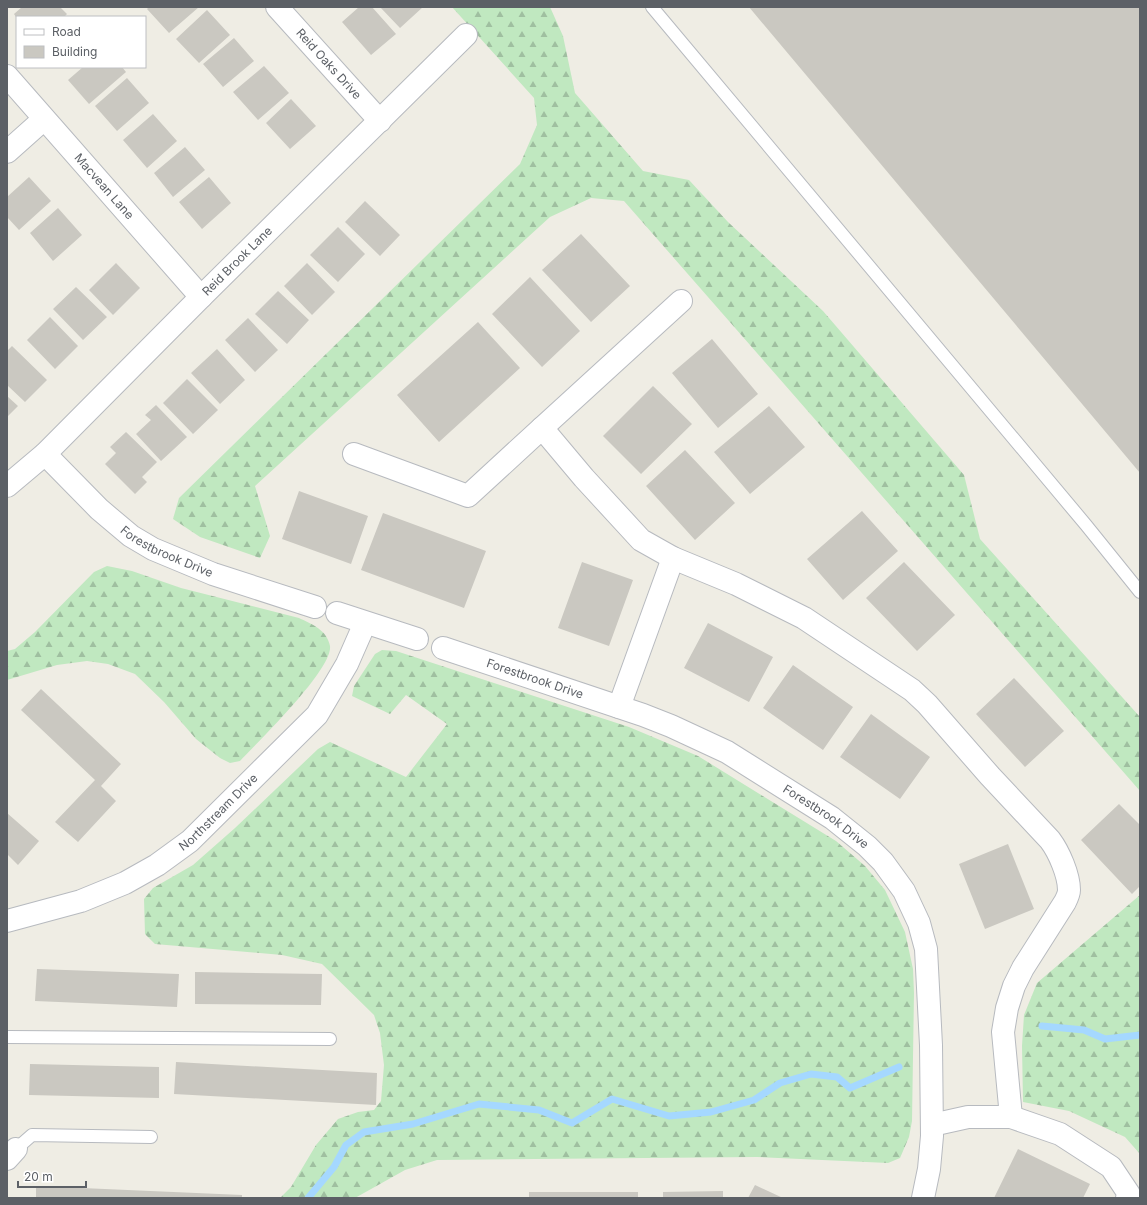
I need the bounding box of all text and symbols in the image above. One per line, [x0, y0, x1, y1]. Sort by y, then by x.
legend [16, 16, 146, 68]
text: Road [52, 24, 81, 39]
street label: Reid Oaks Drive [293, 25, 365, 102]
text: Building [52, 44, 97, 59]
street label: Macvean Lane [71, 150, 137, 222]
street label: Reid Brook Lane [199, 223, 275, 299]
street label: Forestbrook Drive [118, 522, 215, 580]
street label: Forestbrook Drive [485, 655, 586, 702]
street label: Northstream Drive [176, 770, 261, 854]
street label: Forestbrook Drive [781, 781, 872, 852]
scale bar [18, 1163, 86, 1189]
text: 20 m [24, 1169, 53, 1184]

